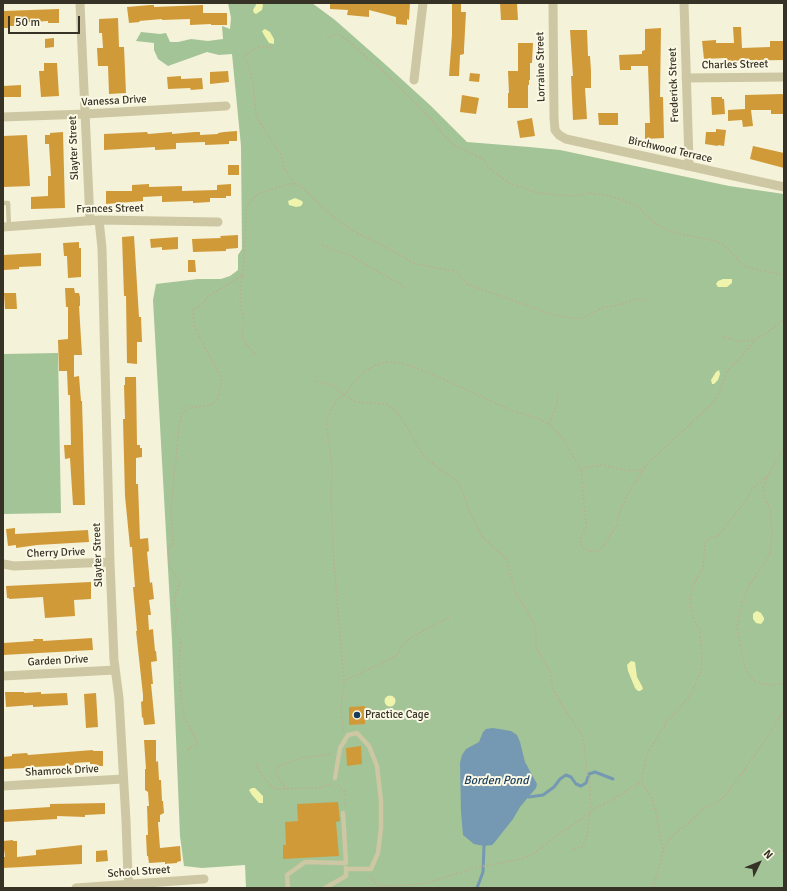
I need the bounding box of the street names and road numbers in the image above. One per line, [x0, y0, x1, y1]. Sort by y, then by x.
street label: Lorraine Street [534, 32, 548, 102]
street label: Frederick Street [666, 47, 682, 123]
street label: Charles Street [702, 58, 768, 72]
street label: Vanessa Drive [81, 93, 147, 109]
street label: Slayter Street [66, 116, 82, 180]
street label: Birchwood Terrace [627, 134, 713, 166]
street label: Frances Street [76, 202, 144, 216]
street label: Slayter Street [90, 523, 106, 587]
street label: Cherry Drive [26, 545, 86, 561]
street label: Garden Drive [27, 653, 89, 669]
street label: Shamrock Drive [25, 762, 99, 780]
street label: School Street [107, 863, 171, 881]

